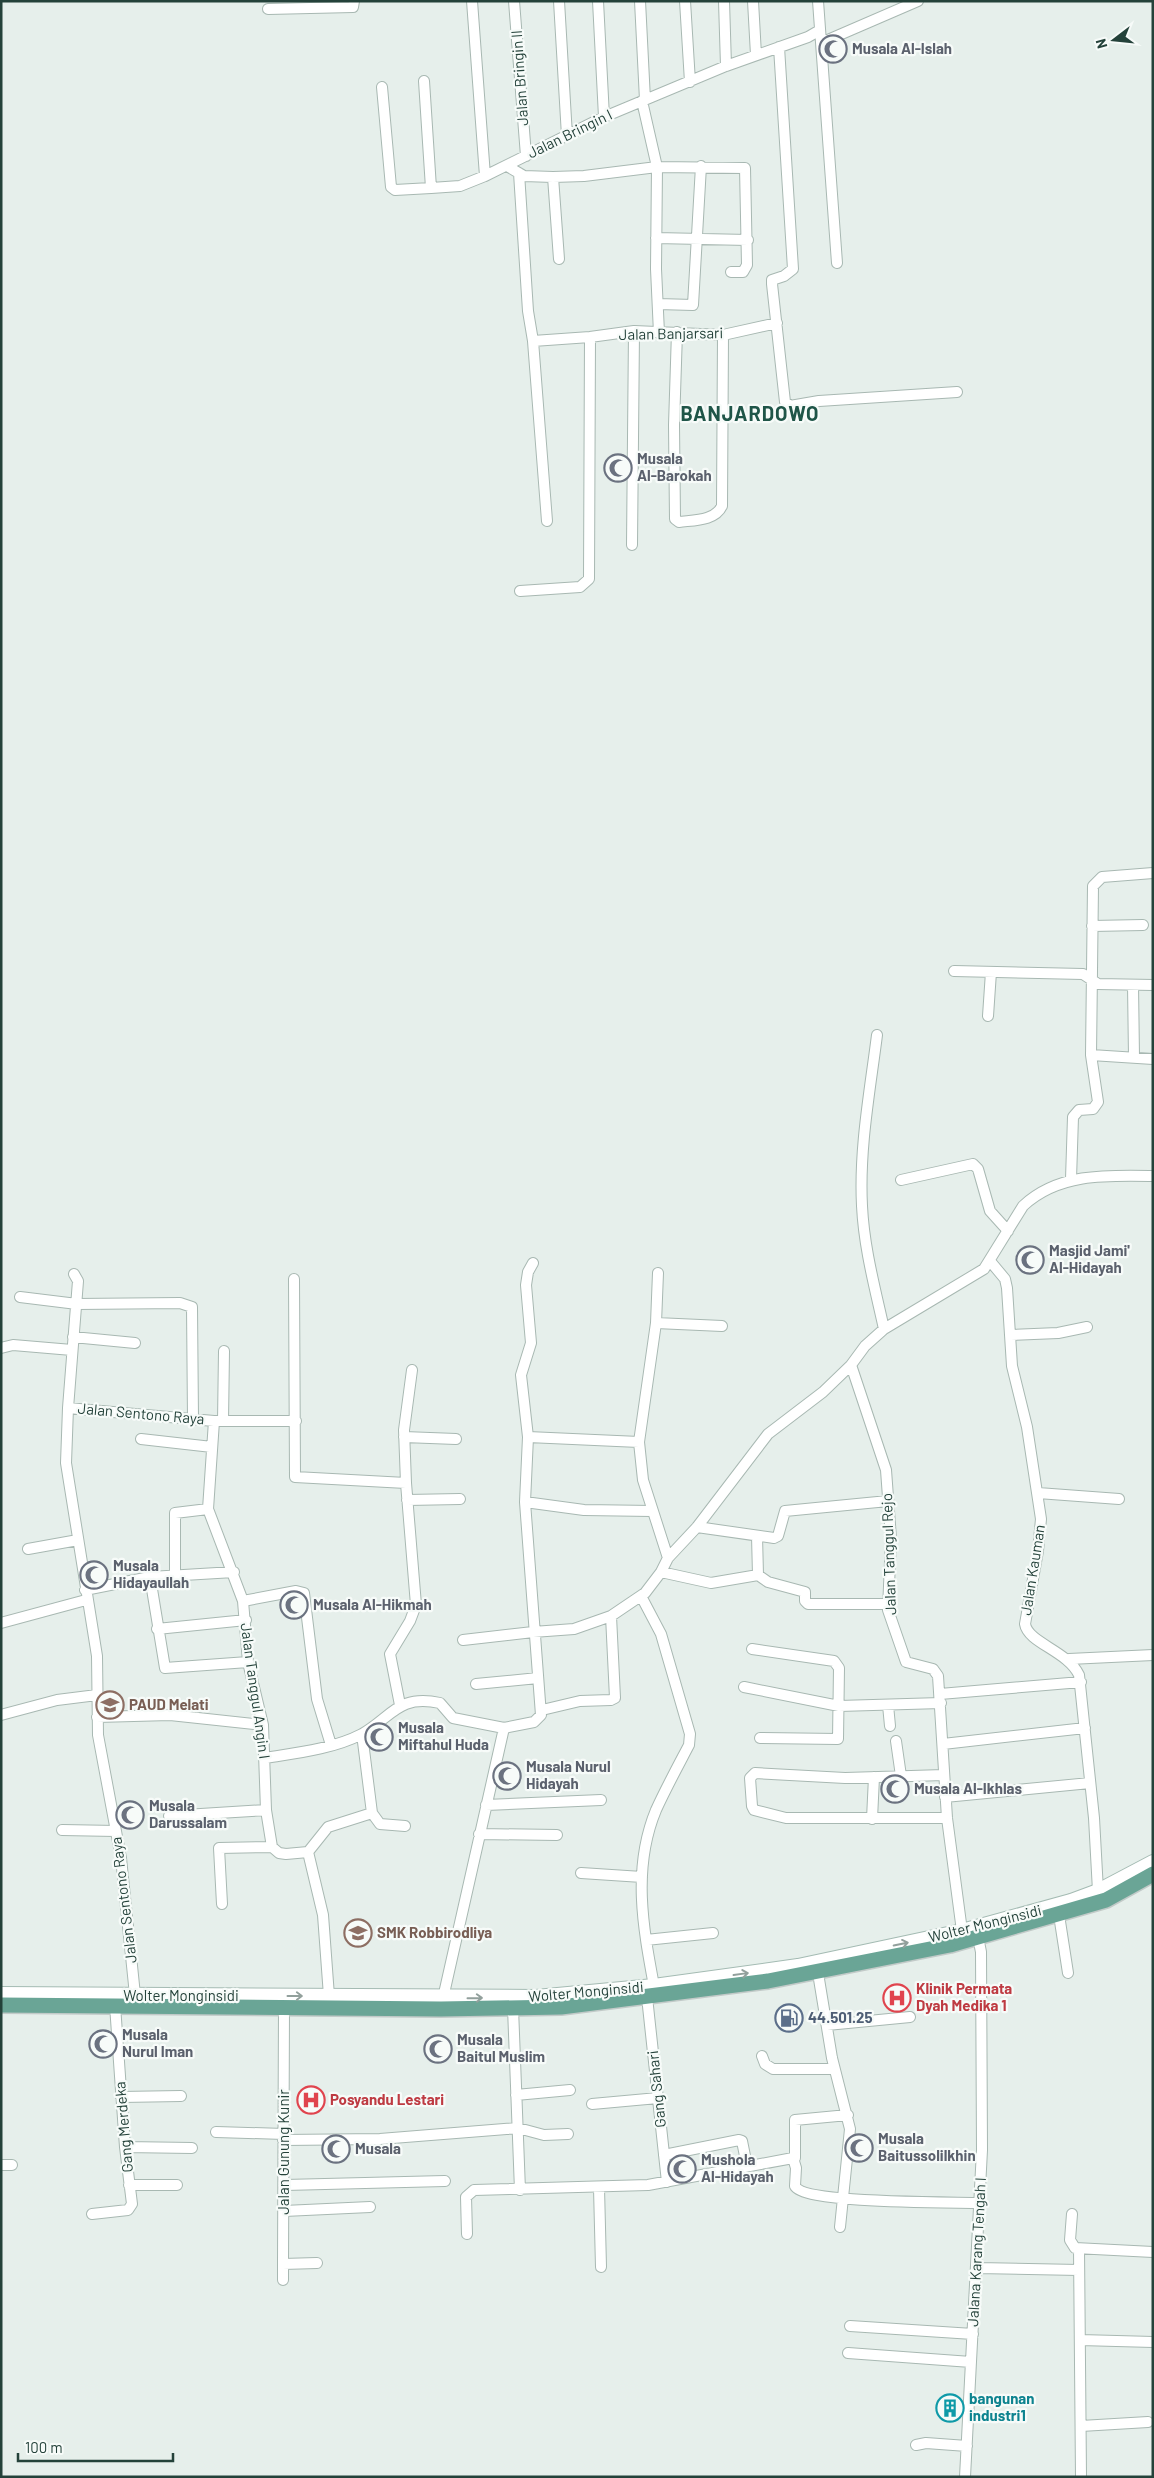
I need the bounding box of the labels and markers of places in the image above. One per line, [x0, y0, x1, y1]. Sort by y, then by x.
mosque icon: Musala Al-Islah [818, 34, 848, 64]
place label: Musala Al-Islah [852, 39, 952, 57]
place label: Musala Al-Barokah [637, 449, 712, 484]
mosque icon: Musala Al-Barokah [603, 453, 633, 483]
place label: Masjid Jami' Al-Hidayah [1049, 1241, 1130, 1276]
mosque icon: Masjid Jami' Al-Hidayah [1015, 1245, 1045, 1275]
place label: Musala Hidayaullah [113, 1556, 189, 1591]
mosque icon: Musala Hidayaullah [79, 1560, 109, 1590]
mosque icon: Musala Al-Hikmah [279, 1590, 309, 1620]
place label: Musala Al-Hikmah [313, 1595, 432, 1613]
school or university icon: PAUD Melati [95, 1690, 125, 1720]
place label: PAUD Melati [129, 1695, 209, 1713]
place label: Musala Miftahul Huda [398, 1718, 489, 1753]
mosque icon: Musala Miftahul Huda [364, 1722, 394, 1752]
place label: Musala Nurul Hidayah [526, 1757, 611, 1792]
mosque icon: Musala Nurul Hidayah [492, 1761, 522, 1791]
mosque icon: Musala Al-Ikhlas [880, 1774, 910, 1804]
place label: Musala Al-Ikhlas [914, 1779, 1023, 1797]
place label: Musala Darussalam [149, 1796, 227, 1831]
mosque icon: Musala Darussalam [115, 1800, 145, 1830]
school or university icon: SMK Robbirodliya [343, 1918, 373, 1948]
place label: SMK Robbirodliya [377, 1923, 492, 1941]
place label: Klinik Permata Dyah Medika 1 [916, 1979, 1012, 2014]
hospital icon: Klinik Permata Dyah Medika 1 [882, 1983, 912, 2013]
fuel station icon: 44.501.25 [774, 2003, 804, 2033]
place label: 44.501.25 [808, 2008, 873, 2026]
place label: Musala Nurul Iman [122, 2025, 193, 2060]
mosque icon: Musala Nurul Iman [88, 2029, 118, 2059]
place label: Musala Baitul Muslim [457, 2030, 545, 2065]
mosque icon: Musala Baitul Muslim [423, 2034, 453, 2064]
hospital icon: Posyandu Lestari [296, 2085, 326, 2115]
place label: Posyandu Lestari [330, 2090, 444, 2108]
place label: Musala Baitussolilkhin [878, 2129, 976, 2164]
mosque icon: Musala Baitussolilkhin [844, 2133, 874, 2163]
mosque icon: Musala [321, 2134, 351, 2164]
place label: Musala [355, 2139, 401, 2157]
place label: Mushola Al-Hidayah [701, 2150, 774, 2185]
mosque icon: Mushola Al-Hidayah [667, 2154, 697, 2184]
place label: bangunan industri1 [969, 2389, 1034, 2424]
building icon: bangunan industri1 [935, 2393, 965, 2423]

